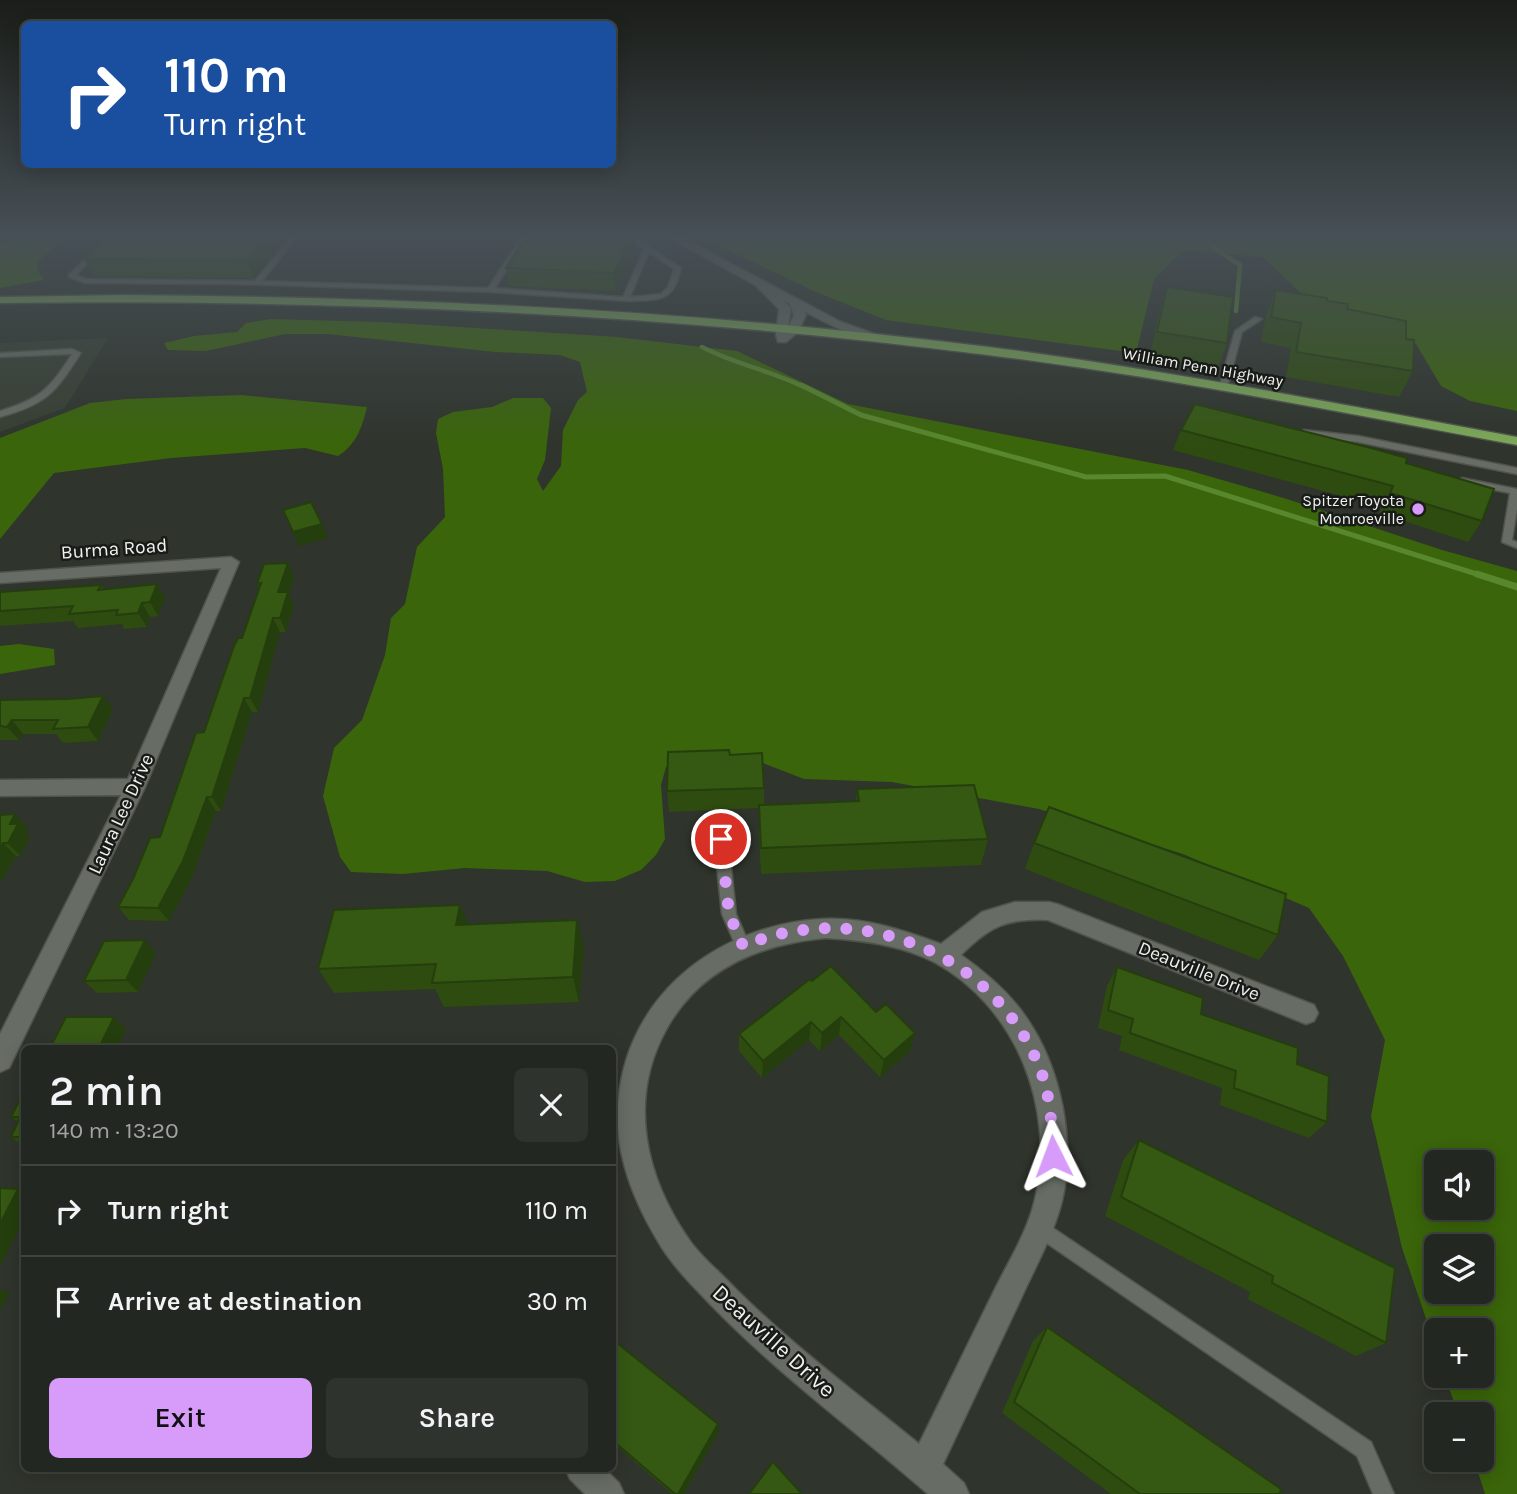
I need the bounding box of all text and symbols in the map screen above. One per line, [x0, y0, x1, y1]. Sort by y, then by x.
text: 110 m [164, 47, 289, 104]
icon: right [49, 49, 140, 140]
text: Turn right [164, 106, 306, 143]
street label: William Penn Highway [1121, 344, 1285, 391]
place label: Spitzer Toyota Monroeville [1302, 491, 1404, 528]
marker: Spitzer Toyota Monroeville [1410, 501, 1426, 517]
street label: Burma Road [60, 534, 168, 564]
street label: Laura Lee Drive [84, 750, 158, 878]
pin [691, 809, 751, 869]
icon: arrive [702, 820, 740, 858]
street label: Deauville Drive [1135, 937, 1263, 1005]
text: 2 min [49, 1066, 164, 1116]
button: close [514, 1068, 588, 1142]
text: 140 m · 13:20 [49, 1117, 179, 1144]
position arrow [1016, 1119, 1090, 1193]
map controls [1424, 1150, 1494, 1472]
button: sound [1424, 1150, 1494, 1220]
icon: right [49, 1192, 87, 1230]
text: Turn right [108, 1195, 229, 1226]
text: 110 m [525, 1195, 588, 1226]
button: layers [1424, 1234, 1494, 1304]
street label: Deauville Drive [707, 1279, 841, 1403]
icon: arrive [49, 1283, 87, 1321]
text: Arrive at destination [108, 1286, 362, 1317]
text: 30 m [527, 1286, 588, 1317]
button: + [1424, 1318, 1494, 1388]
button: Exit [49, 1378, 312, 1458]
button: Share [326, 1378, 588, 1458]
button: − [1424, 1402, 1494, 1472]

